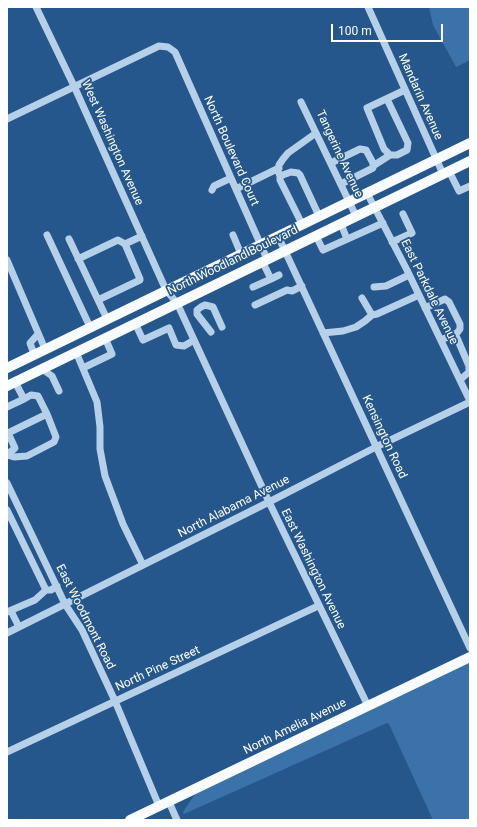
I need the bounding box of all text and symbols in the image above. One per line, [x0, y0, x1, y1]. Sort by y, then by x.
scale bar [333, 16, 445, 42]
text: 100 m [338, 24, 372, 38]
street label: Mandarin Avenue [395, 52, 445, 142]
street label: West Washington Avenue [78, 78, 146, 208]
street label: North Boulevard Court [200, 94, 262, 208]
street label: Tangerine Avenue [312, 108, 366, 200]
street label: North Woodland Boulevard [166, 223, 300, 299]
street label: East Parkdale Avenue [397, 237, 461, 347]
street label: Kensington Road [358, 393, 410, 481]
street label: North Alabama Avenue [176, 473, 292, 541]
street label: East Washington Avenue [278, 507, 348, 631]
street label: East Woodmont Road [52, 562, 118, 672]
street label: North Pine Street [114, 643, 202, 695]
street label: North Amelia Avenue [241, 696, 349, 758]

